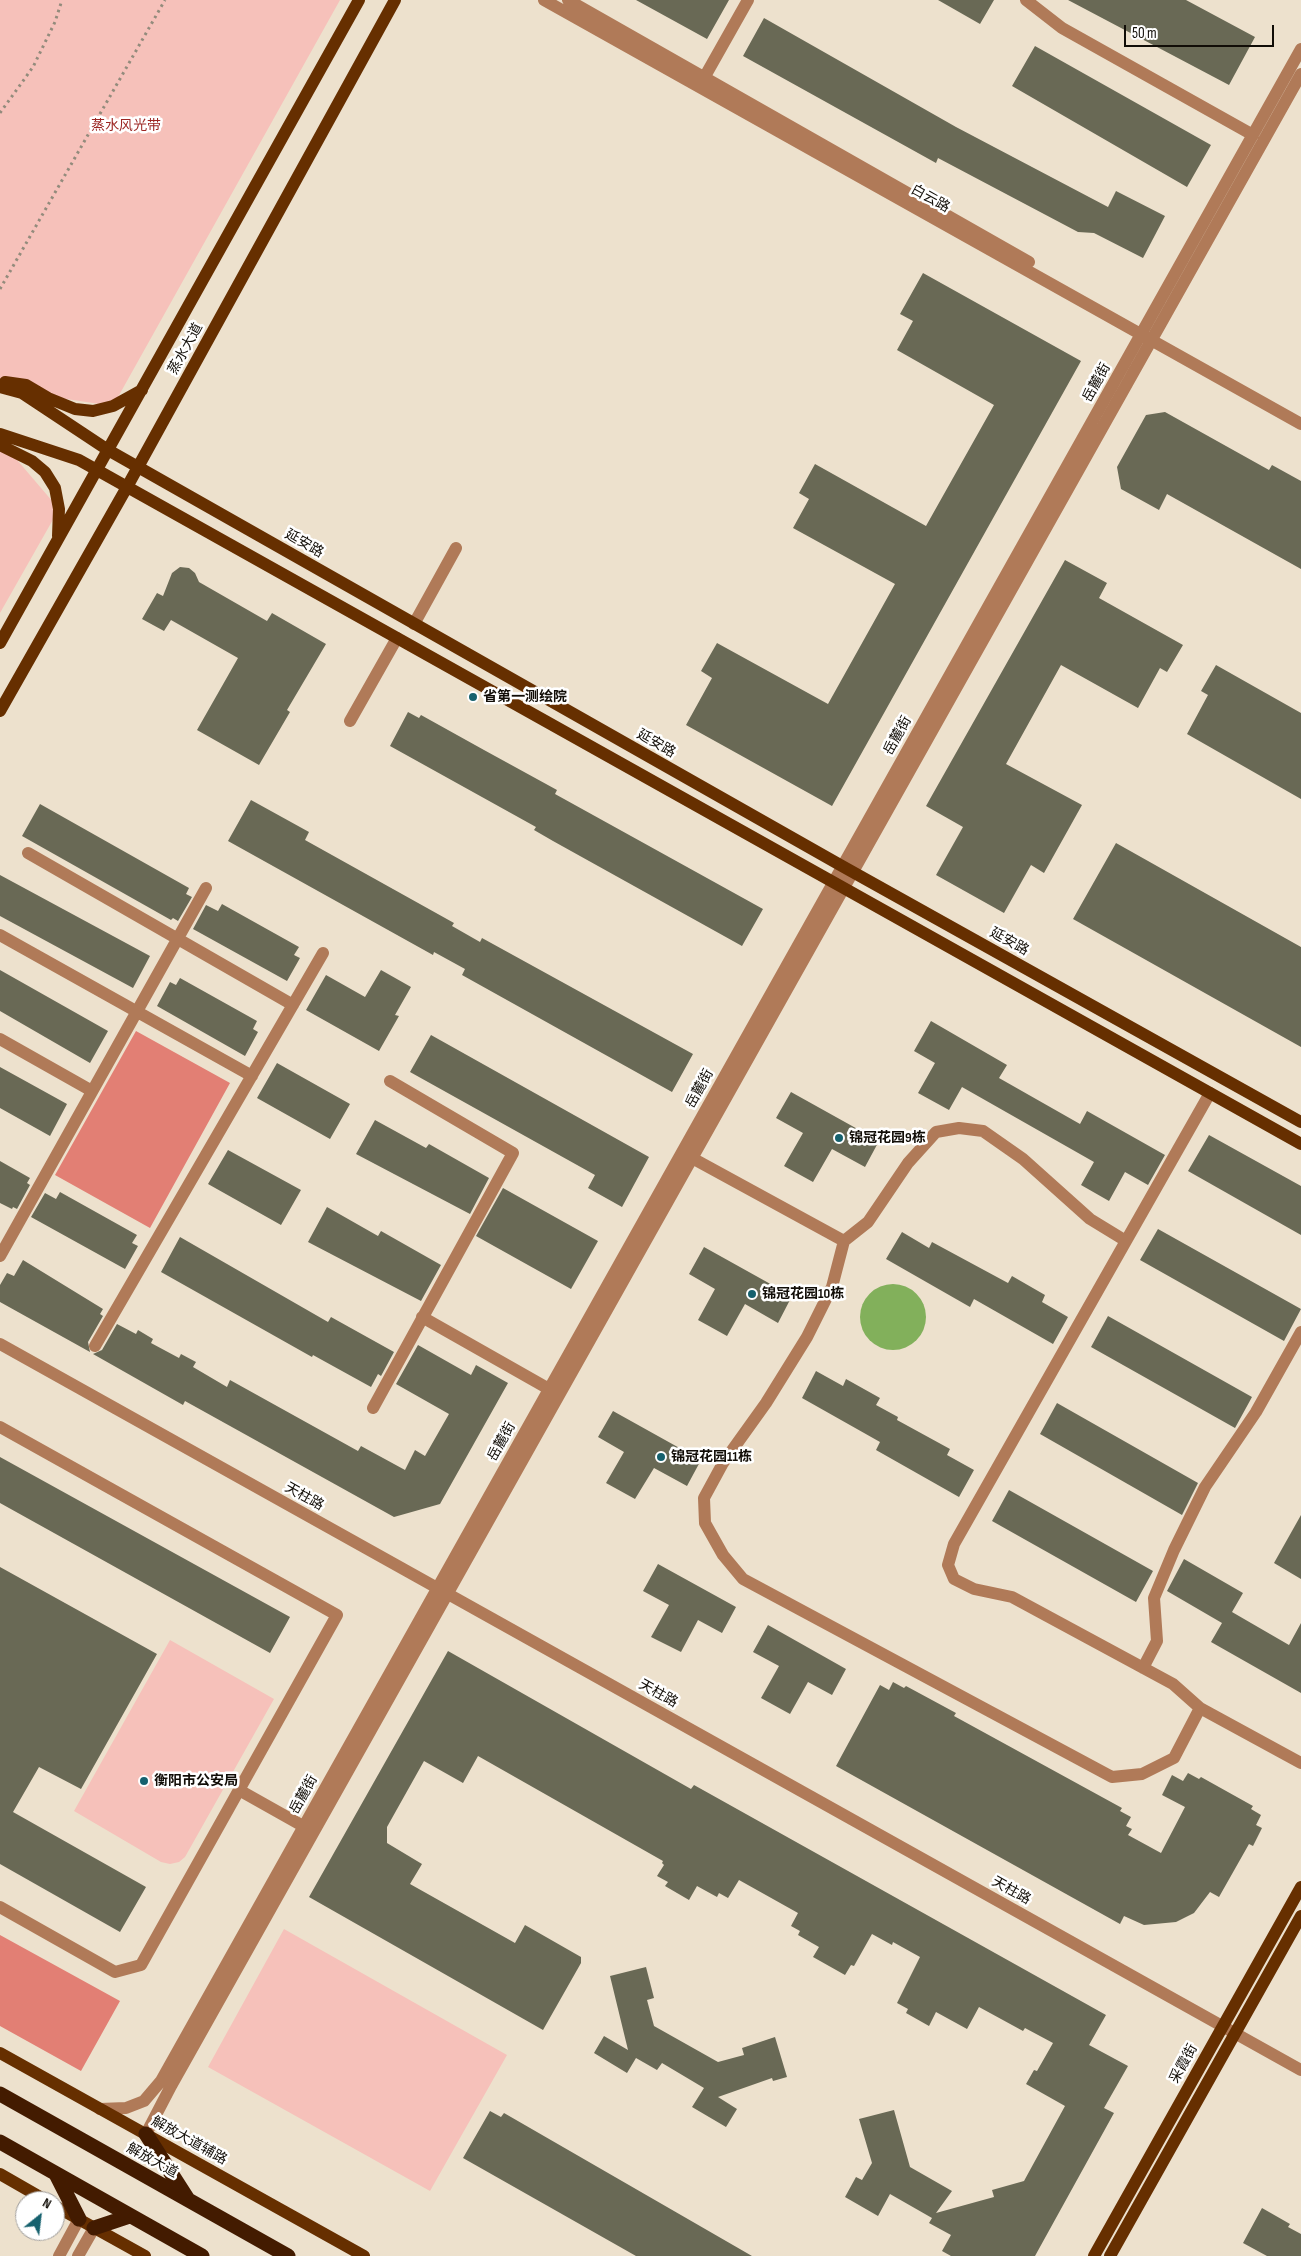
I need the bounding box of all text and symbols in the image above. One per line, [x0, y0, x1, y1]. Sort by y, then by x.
scale bar [1126, 15, 1276, 47]
text: 50 m [1132, 24, 1157, 43]
park label: 蒸水风光带 [91, 118, 161, 134]
street label: 白云路 [908, 181, 952, 217]
street label: 蒸水大道 [165, 320, 207, 378]
street label: 岳麓街 [1079, 361, 1115, 405]
street label: 延安路 [282, 526, 326, 562]
place label: 省第一测绘院 [483, 689, 567, 705]
marker: 省第一测绘院 [467, 691, 479, 703]
street label: 岳麓街 [880, 714, 916, 758]
street label: 延安路 [634, 726, 678, 762]
street label: 延安路 [987, 924, 1031, 960]
street label: 岳麓街 [682, 1067, 718, 1111]
place label: 锦冠花园9栋 [849, 1130, 926, 1146]
marker: 锦冠花园9栋 [833, 1132, 845, 1144]
place label: 锦冠花园10栋 [762, 1286, 844, 1302]
marker: 锦冠花园10栋 [746, 1288, 758, 1300]
street label: 岳麓街 [484, 1420, 520, 1464]
place label: 锦冠花园11栋 [671, 1449, 752, 1465]
marker: 锦冠花园11栋 [655, 1451, 667, 1463]
street label: 天柱路 [282, 1479, 326, 1515]
street label: 天柱路 [636, 1676, 680, 1712]
place label: 衡阳市公安局 [154, 1773, 238, 1789]
street label: 岳麓街 [286, 1773, 322, 1817]
marker: 衡阳市公安局 [138, 1775, 150, 1787]
street label: 天柱路 [989, 1873, 1033, 1909]
street label: 采霞街 [1166, 2042, 1202, 2086]
street label: 解放大道辅路 [148, 2113, 230, 2169]
street label: 解放大道 [123, 2140, 181, 2182]
north arrow [15, 2191, 65, 2241]
text: N [40, 2194, 54, 2213]

